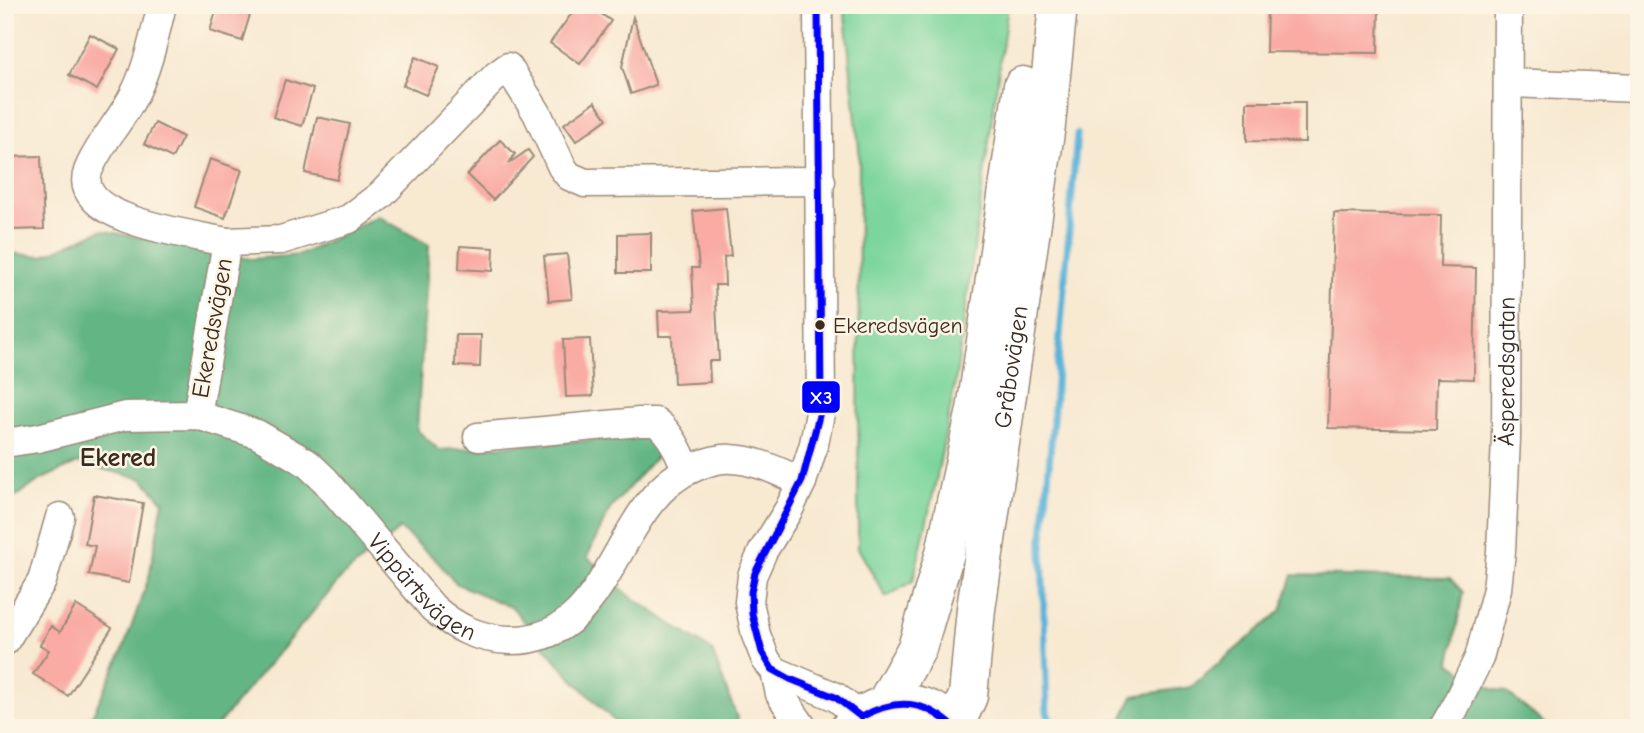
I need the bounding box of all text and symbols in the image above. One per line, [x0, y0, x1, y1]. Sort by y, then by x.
street label: Ekeredsvägen [186, 256, 238, 400]
street label: Äsperedsgatan [1492, 297, 1521, 447]
street label: Gråbovägen [988, 304, 1034, 430]
place label: Ekeredsvägen [833, 313, 963, 339]
marker: Ekeredsvägen [813, 318, 827, 332]
line badge: X3 [801, 380, 841, 414]
text: X3 [810, 387, 832, 409]
district label: Ekered [80, 443, 156, 473]
street label: Vippärtsvägen [362, 528, 480, 647]

